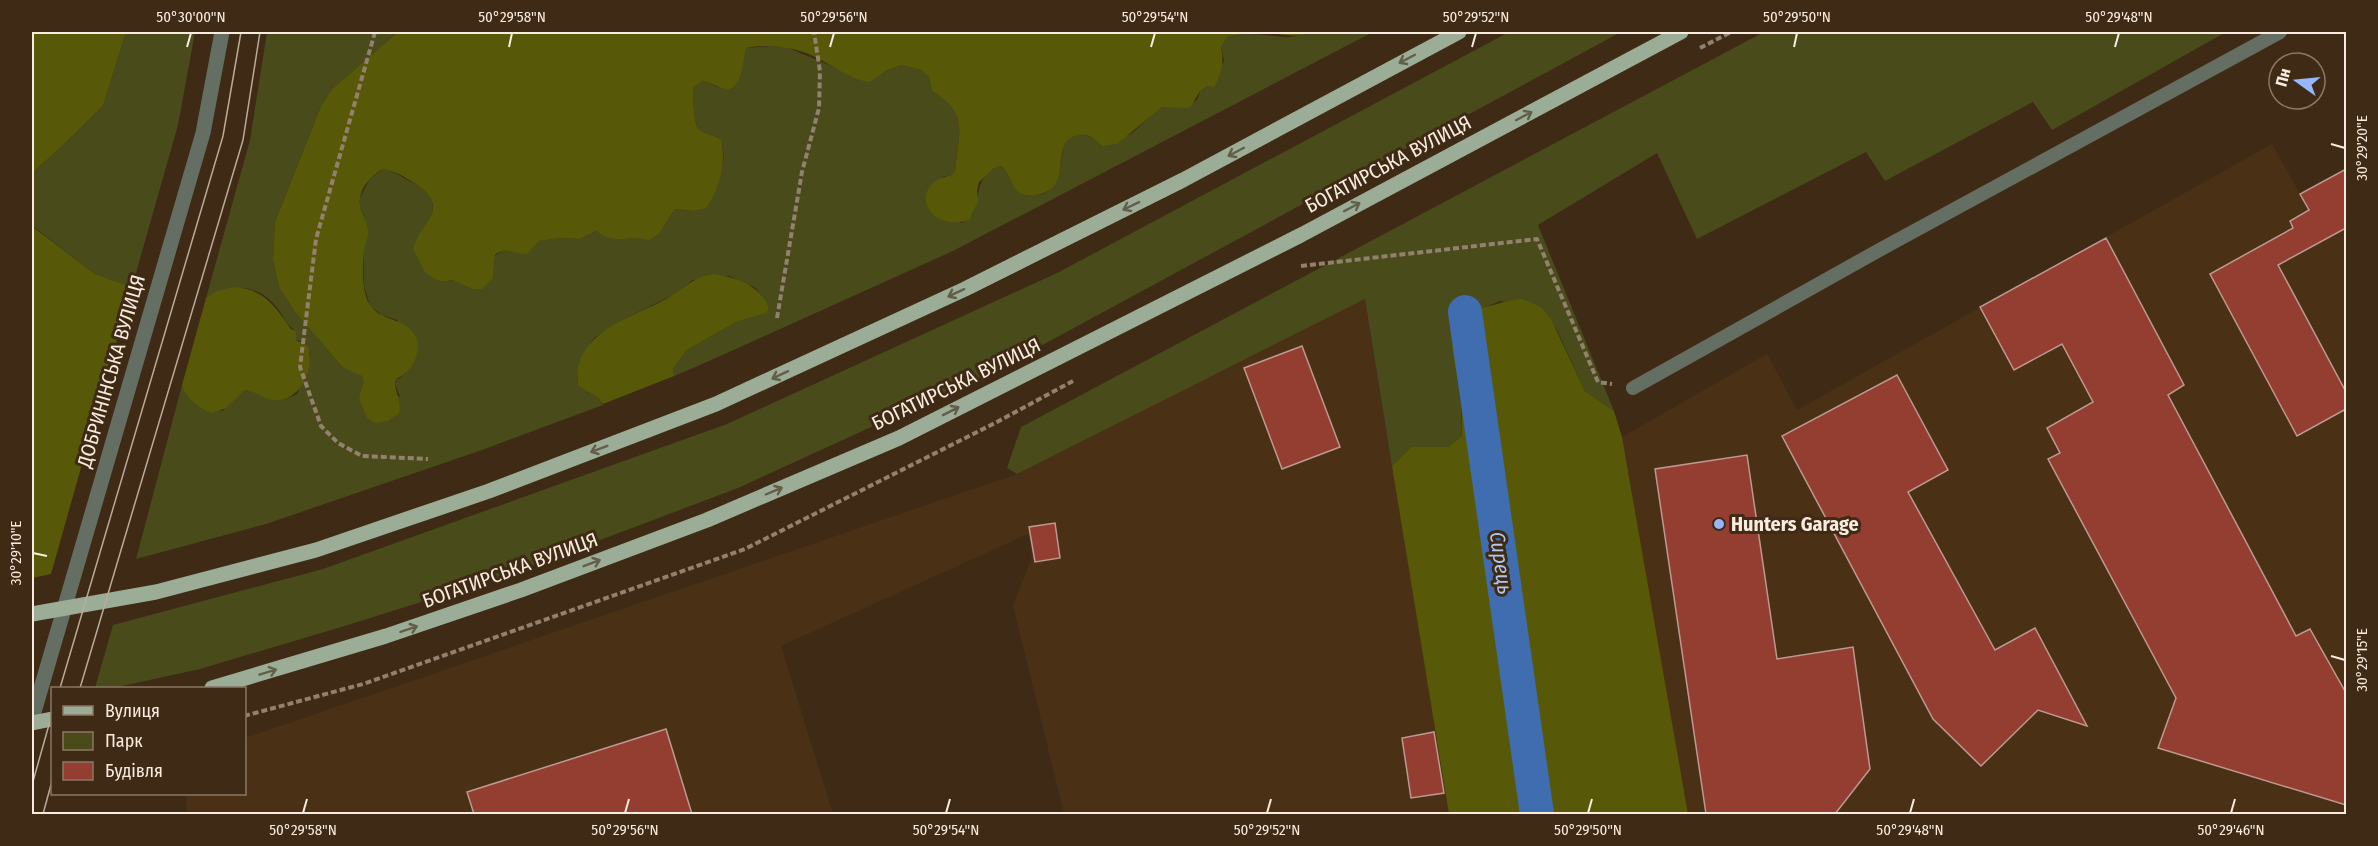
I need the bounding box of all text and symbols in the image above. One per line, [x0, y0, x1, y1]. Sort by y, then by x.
text: 50°30'00"N [156, 8, 226, 26]
text: 50°29'58"N [478, 8, 546, 26]
text: 50°29'56"N [800, 8, 868, 26]
text: 50°29'54"N [1122, 8, 1188, 26]
text: 50°29'52"N [1443, 8, 1509, 26]
text: 50°29'50"N [1763, 8, 1831, 26]
text: 50°29'48"N [2085, 8, 2153, 26]
north arrow [2267, 51, 2327, 111]
one-way arrow [1399, 54, 1417, 65]
text: Пн [2271, 66, 2295, 88]
one-way arrow [1515, 109, 1533, 121]
street label: БОГАТИРСЬКА ВУЛИЦЯ [1301, 110, 1475, 218]
text: 30°29'20"E [2353, 115, 2371, 181]
one-way arrow [1228, 146, 1245, 158]
one-way arrow [1123, 200, 1140, 212]
one-way arrow [1343, 201, 1360, 213]
street label: ДОБРИНІНСЬКА ВУЛИЦЯ [72, 272, 150, 471]
one-way arrow [948, 287, 966, 299]
street label: БОГАТИРСЬКА ВУЛИЦЯ [868, 333, 1044, 435]
one-way arrow [771, 370, 789, 381]
one-way arrow [942, 405, 960, 417]
one-way arrow [590, 444, 609, 455]
one-way arrow [764, 485, 782, 496]
place label: Hunters Garage [1731, 512, 1859, 536]
marker: Hunters Garage [1712, 517, 1726, 531]
text: 30°29'10"E [7, 521, 25, 585]
street label: БОГАТИРСЬКА ВУЛИЦЯ [419, 527, 601, 613]
water label: Сирець [1484, 530, 1518, 596]
one-way arrow [582, 556, 601, 567]
one-way arrow [399, 622, 418, 633]
text: 30°29'15"E [2353, 628, 2371, 692]
one-way arrow [258, 666, 277, 677]
legend [51, 687, 246, 795]
text: Вулиця [105, 700, 160, 722]
text: Парк [105, 730, 143, 752]
text: Будівля [105, 760, 163, 782]
text: 50°29'58"N [269, 821, 337, 839]
text: 50°29'56"N [591, 821, 659, 839]
text: 50°29'54"N [913, 821, 979, 839]
text: 50°29'52"N [1234, 821, 1300, 839]
text: 50°29'50"N [1554, 821, 1622, 839]
text: 50°29'48"N [1876, 821, 1944, 839]
text: 50°29'46"N [2197, 821, 2265, 839]

